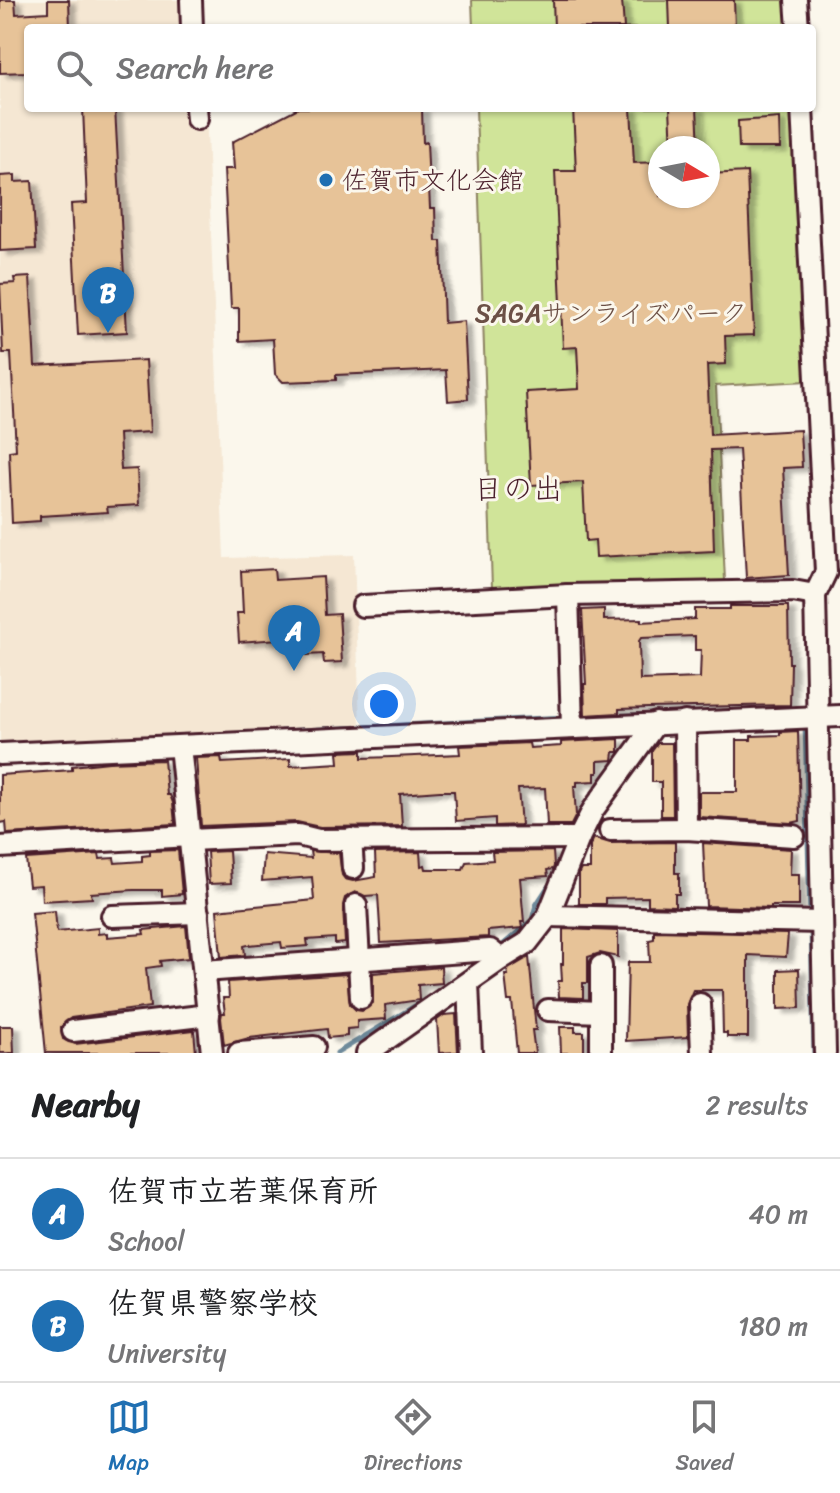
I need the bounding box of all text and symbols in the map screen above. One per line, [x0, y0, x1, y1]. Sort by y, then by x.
search box [24, 24, 816, 112]
text: Search here [116, 41, 274, 95]
icon: search [52, 46, 96, 90]
north arrow [648, 136, 720, 208]
place label: 佐賀市文化会館 [342, 157, 524, 203]
marker: 佐賀市文化会館 [317, 171, 335, 189]
pin: B [82, 267, 134, 333]
park label: SAGAサンライズパーク [475, 290, 747, 336]
district label: 日の出 [473, 462, 563, 516]
pin: A [268, 605, 320, 671]
your location [364, 684, 404, 724]
text: Nearby [32, 1075, 140, 1135]
text: 2 results [706, 1082, 808, 1128]
text: 佐賀市立若葉保育所 [108, 1164, 378, 1218]
text: A [49, 1191, 67, 1237]
text: 40 m [749, 1191, 808, 1237]
text: School [108, 1218, 185, 1264]
text: 佐賀県警察学校 [108, 1276, 318, 1330]
text: B [50, 1303, 66, 1349]
text: 180 m [738, 1303, 808, 1349]
text: University [108, 1330, 226, 1376]
tab: Map [107, 1395, 151, 1482]
tab: Directions [364, 1395, 462, 1482]
tab: Saved [675, 1395, 733, 1482]

